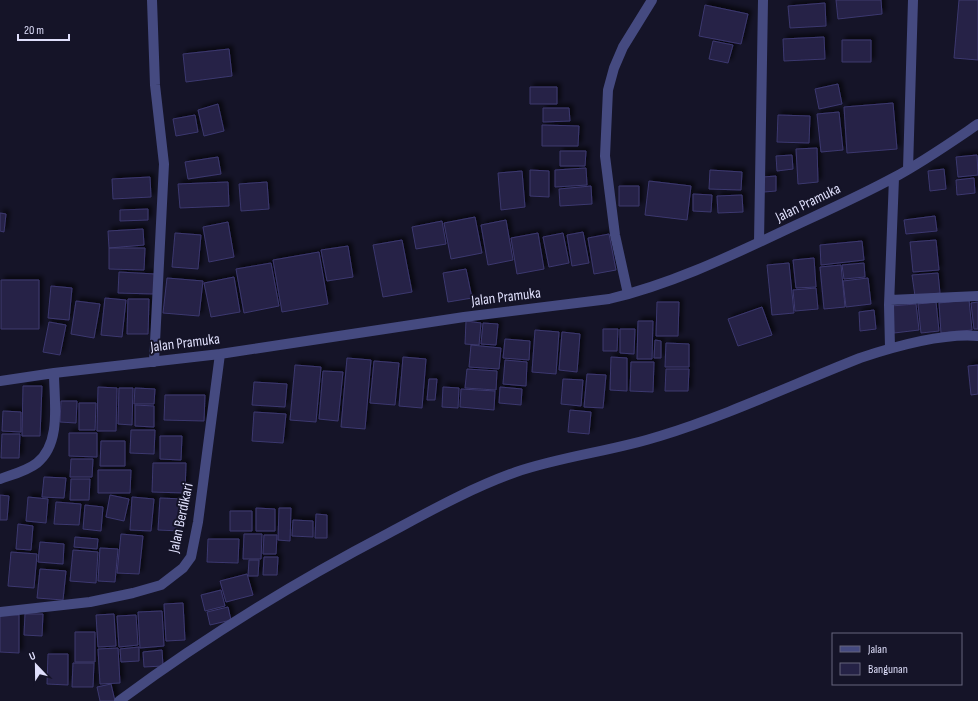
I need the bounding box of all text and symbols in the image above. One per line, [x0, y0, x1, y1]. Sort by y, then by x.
scale bar [18, 16, 69, 42]
text: 20 m [24, 23, 44, 38]
street label: Jalan Pramuka [772, 179, 844, 227]
street label: Jalan Pramuka [469, 283, 542, 311]
street label: Jalan Pramuka [148, 329, 221, 357]
street label: Jalan Berdikari [164, 481, 198, 556]
legend [832, 633, 962, 685]
text: Jalan [867, 642, 887, 657]
north arrow [16, 645, 56, 685]
text: U [27, 649, 38, 663]
text: Bangunan [868, 662, 908, 677]

